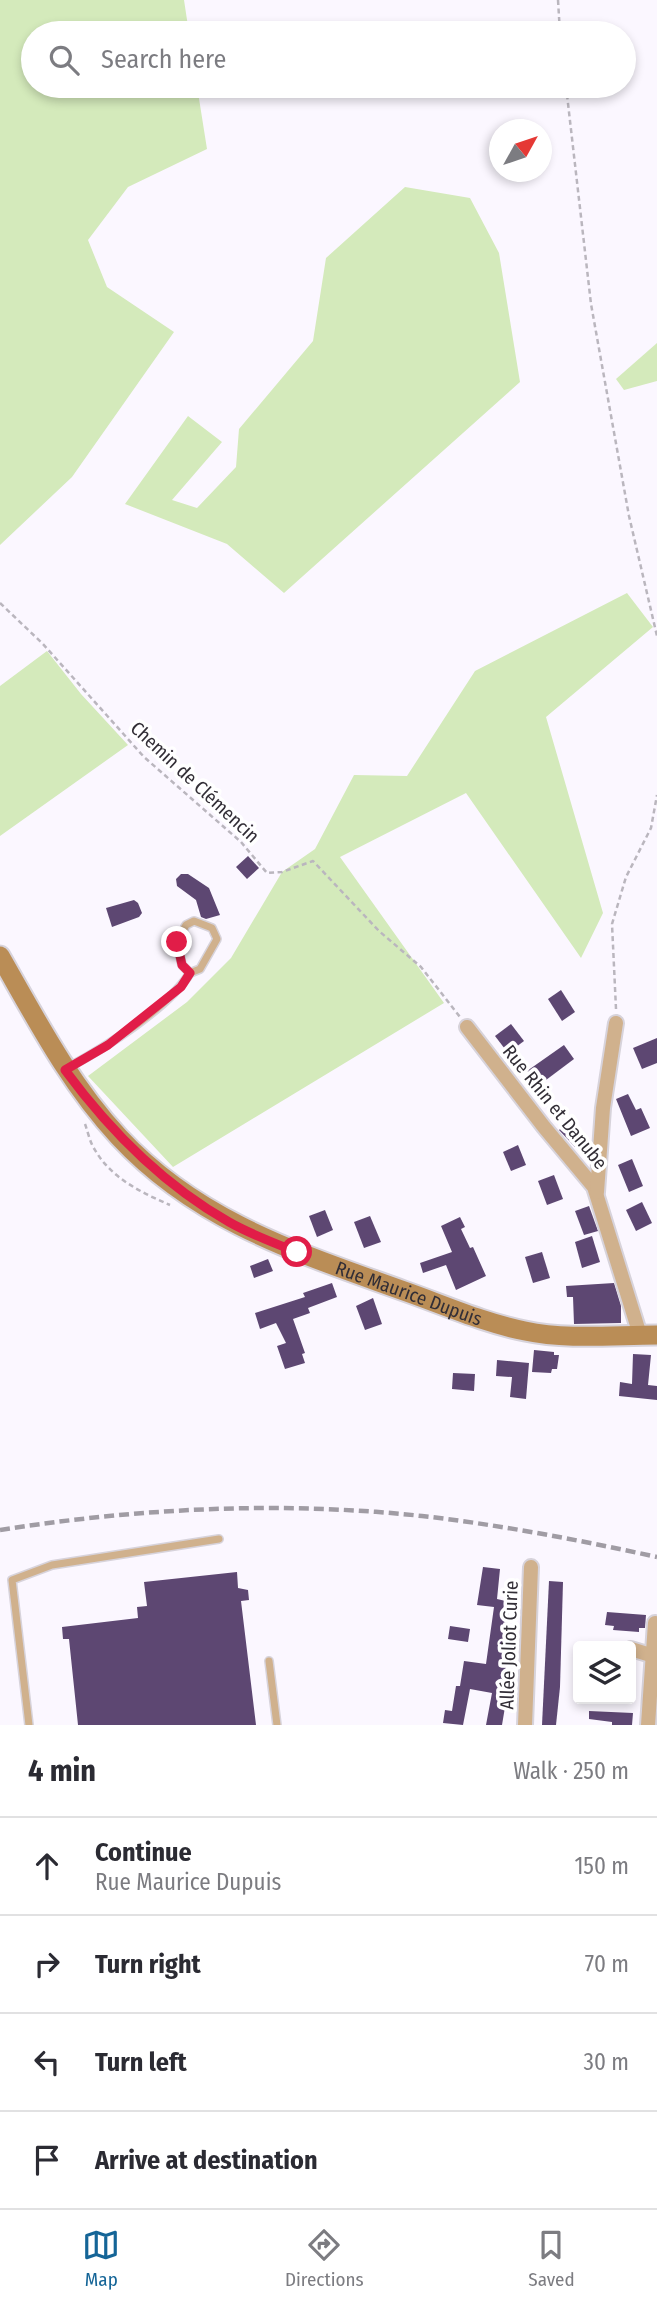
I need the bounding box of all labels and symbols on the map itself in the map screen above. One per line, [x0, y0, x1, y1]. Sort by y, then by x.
north arrow [489, 119, 552, 182]
street label: Chemin de Clémencin [126, 716, 264, 848]
route end [161, 926, 192, 957]
street label: Rue Rhin et Danube [498, 1040, 612, 1174]
route start [281, 1236, 312, 1267]
street label: Rue Maurice Dupuis [333, 1256, 485, 1330]
street label: Allée Joliot Curie [495, 1580, 523, 1710]

